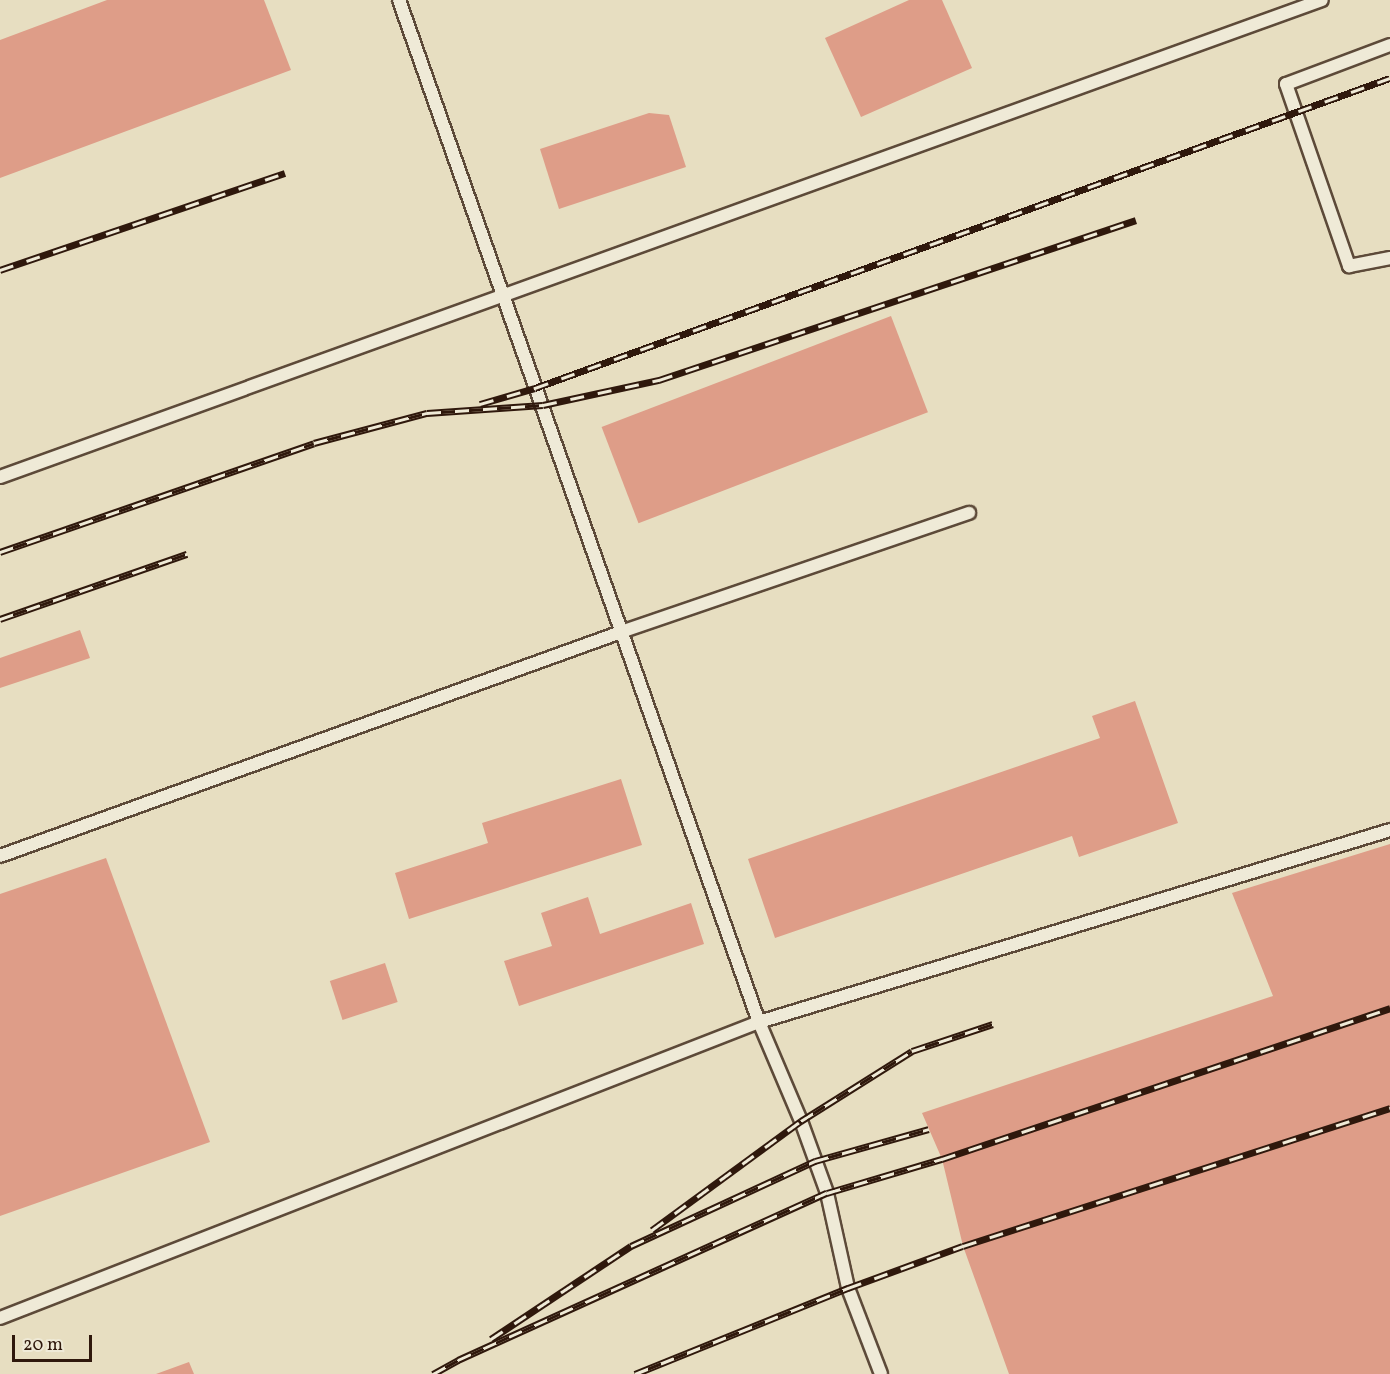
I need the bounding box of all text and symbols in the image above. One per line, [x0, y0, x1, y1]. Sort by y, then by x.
scale bar [15, 1323, 94, 1361]
text: 20 m [23, 1333, 63, 1358]

